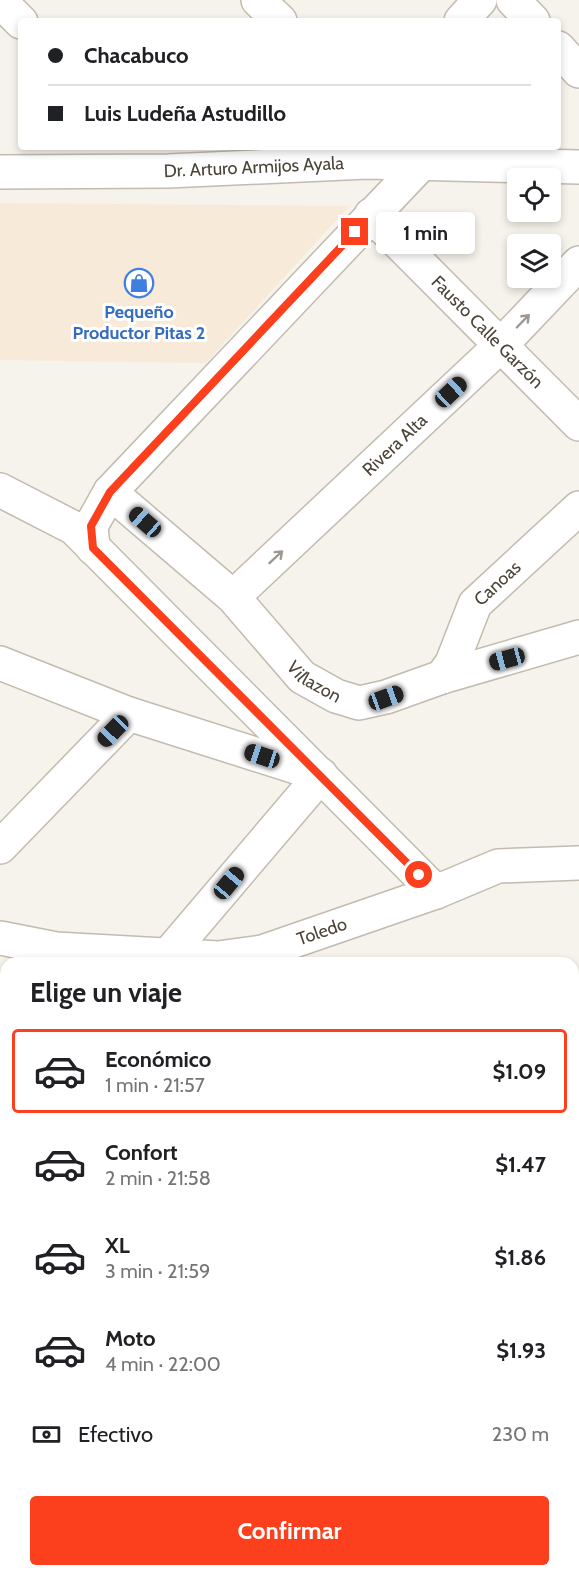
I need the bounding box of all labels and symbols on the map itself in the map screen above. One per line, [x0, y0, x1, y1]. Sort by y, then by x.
street label: Dr. Arturo Armijos Ayala [163, 152, 345, 182]
callout: 1 min [376, 211, 475, 253]
route end [341, 218, 368, 245]
shop icon: Pequeño Productor Pitas 2 [123, 267, 155, 299]
street label: Fausto Calle Garzón [427, 271, 548, 393]
place label: Pequeño Productor Pitas 2 [73, 301, 205, 344]
one-way arrow [516, 314, 530, 329]
car [432, 373, 470, 411]
street label: Rivera Alta [358, 409, 432, 481]
car [126, 503, 164, 541]
one-way arrow [268, 549, 283, 564]
street label: Canoas [469, 556, 525, 610]
car [487, 646, 527, 672]
street label: Villazon [282, 656, 345, 708]
car [366, 683, 406, 713]
car [94, 712, 132, 750]
car [242, 742, 282, 770]
route start [405, 861, 432, 888]
car [211, 863, 247, 903]
street label: Toledo [294, 913, 350, 950]

